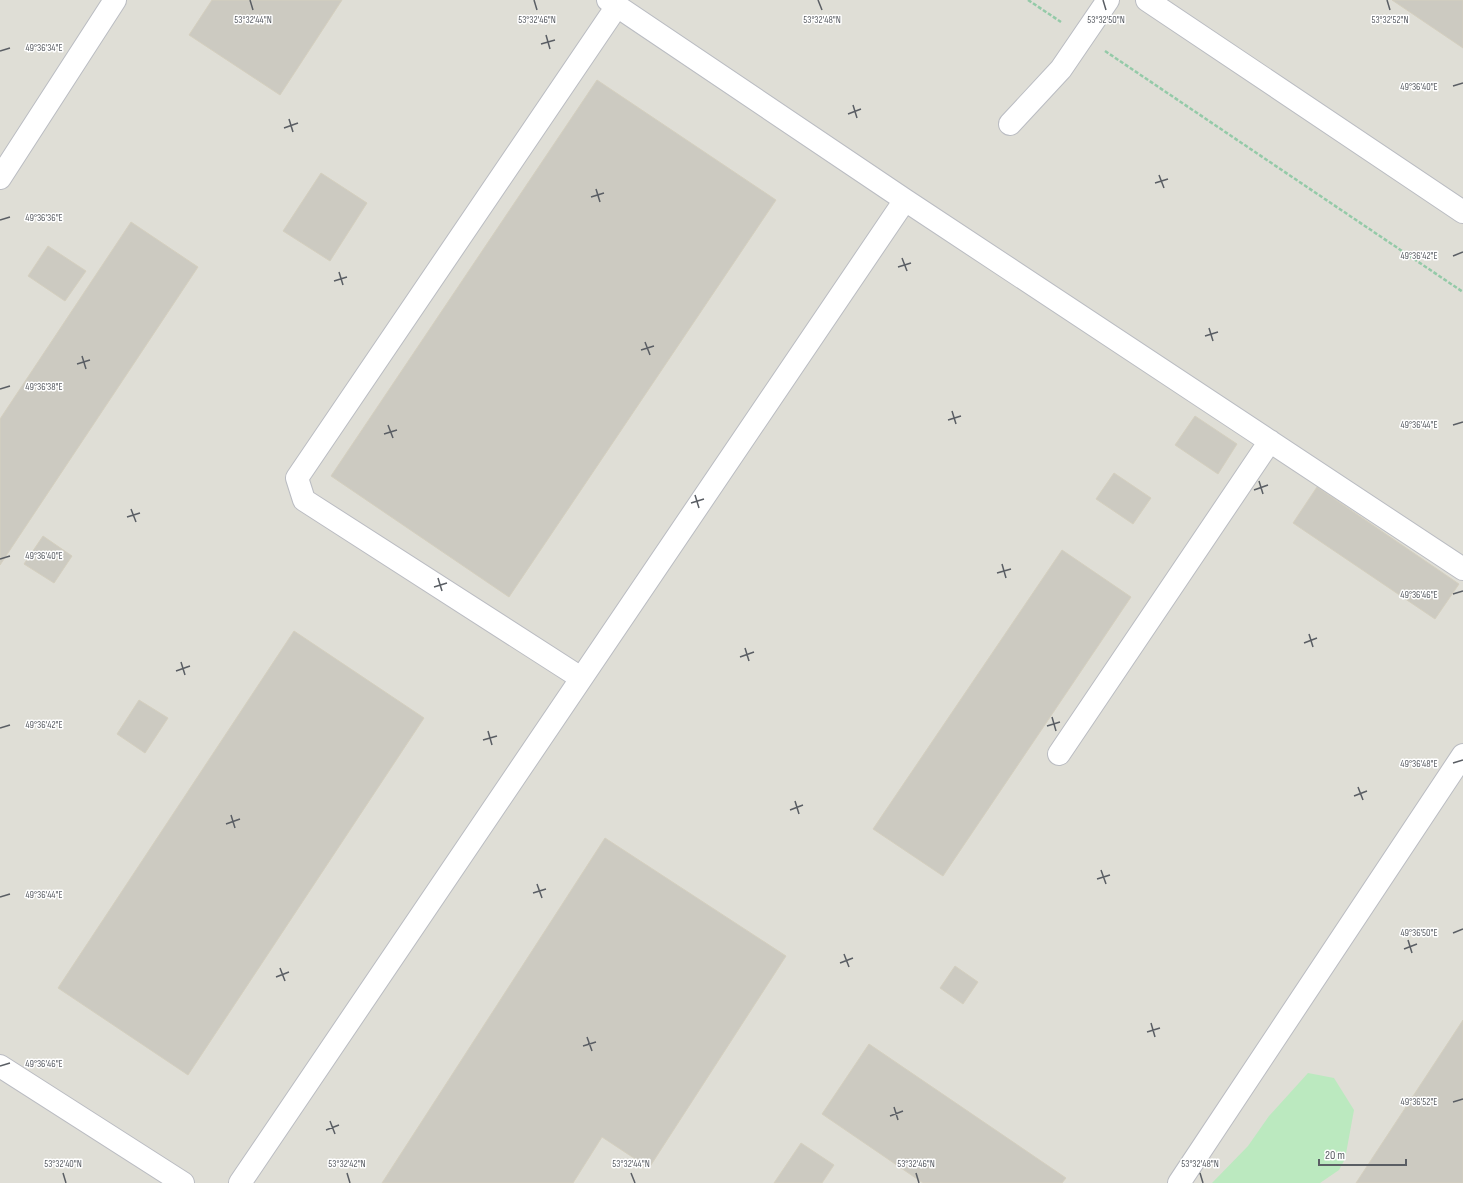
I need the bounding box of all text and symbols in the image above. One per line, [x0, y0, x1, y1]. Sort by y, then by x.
text: 53°32'44"N [234, 14, 272, 26]
text: 53°32'46"N [518, 14, 556, 26]
text: 53°32'48"N [803, 14, 841, 26]
text: 53°32'50"N [1087, 14, 1125, 26]
text: 53°32'52"N [1371, 14, 1409, 26]
text: 49°36'34"E [25, 42, 63, 54]
text: 49°36'40"E [1400, 81, 1438, 93]
text: 49°36'36"E [25, 212, 63, 224]
text: 49°36'42"E [1400, 250, 1438, 262]
text: 49°36'38"E [25, 381, 63, 393]
text: 49°36'44"E [1400, 419, 1438, 431]
text: 49°36'40"E [25, 550, 63, 562]
text: 49°36'46"E [1400, 589, 1438, 601]
text: 49°36'42"E [25, 719, 63, 731]
text: 49°36'48"E [1400, 758, 1438, 770]
text: 49°36'44"E [25, 889, 63, 901]
text: 49°36'50"E [1400, 927, 1438, 939]
text: 49°36'46"E [25, 1058, 63, 1070]
text: 49°36'52"E [1401, 1096, 1437, 1108]
scale bar [1319, 1141, 1406, 1167]
text: 20 m [1325, 1148, 1345, 1163]
text: 53°32'40"N [44, 1158, 82, 1170]
text: 53°32'42"N [328, 1158, 366, 1170]
text: 53°32'44"N [612, 1158, 650, 1170]
text: 53°32'46"N [897, 1158, 935, 1170]
text: 53°32'48"N [1181, 1158, 1219, 1170]

